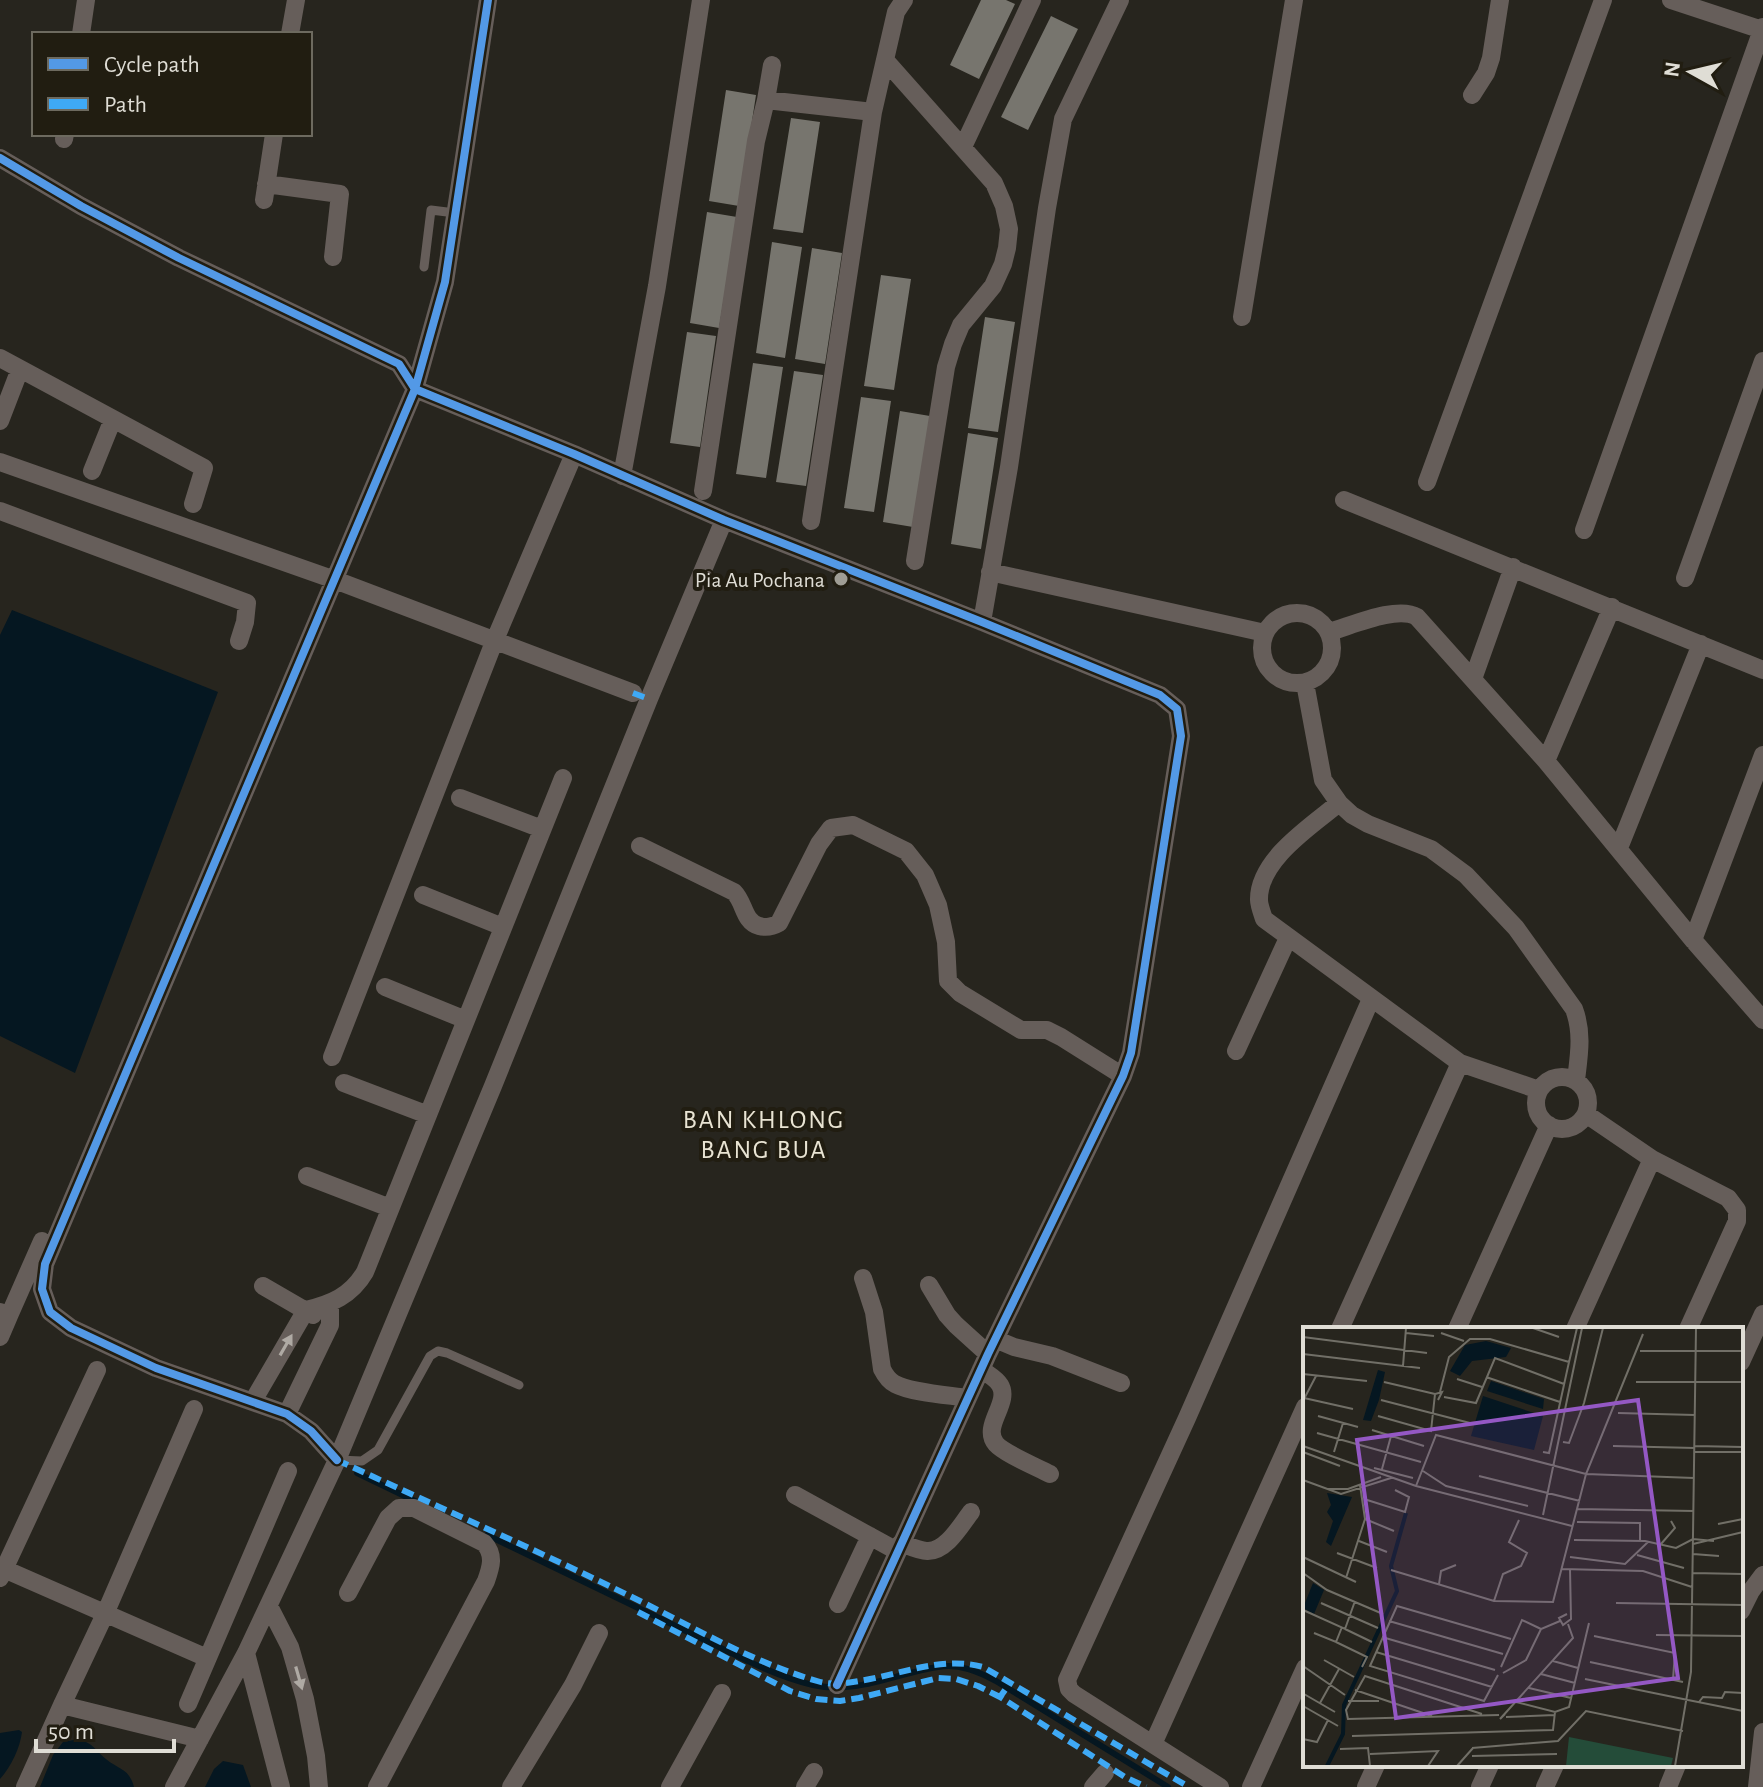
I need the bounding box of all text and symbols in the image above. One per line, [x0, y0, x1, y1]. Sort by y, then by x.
legend [32, 32, 312, 136]
north arrow [1651, 32, 1731, 112]
text: Cycle path [104, 53, 200, 77]
text: N [1660, 60, 1684, 78]
text: Path [104, 93, 147, 117]
place label: Pia Au Pochana [695, 569, 825, 591]
marker: Pia Au Pochana [832, 570, 850, 588]
district label: BAN KHLONG BANG BUA [683, 1107, 845, 1163]
inset map [1303, 1327, 1743, 1767]
one-way arrow [279, 1334, 293, 1356]
one-way arrow [293, 1665, 305, 1690]
scale bar [36, 1703, 174, 1753]
text: 50 m [48, 1720, 94, 1744]

